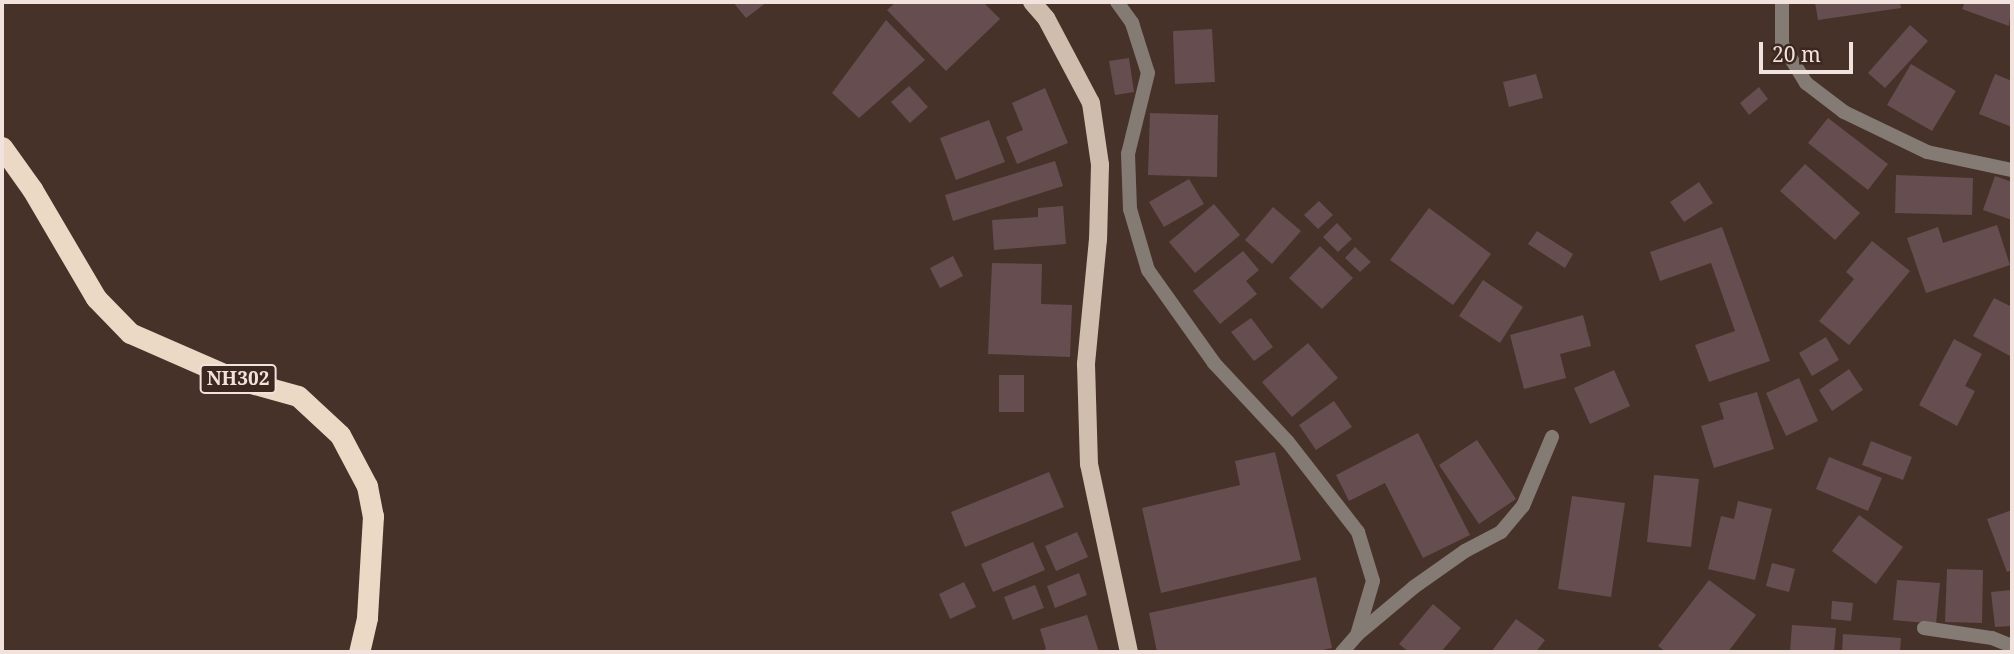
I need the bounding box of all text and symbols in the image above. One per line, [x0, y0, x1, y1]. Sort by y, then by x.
scale bar [1762, 28, 1856, 72]
text: 20 m [1772, 40, 1821, 68]
road number: NH302 [200, 364, 276, 394]

